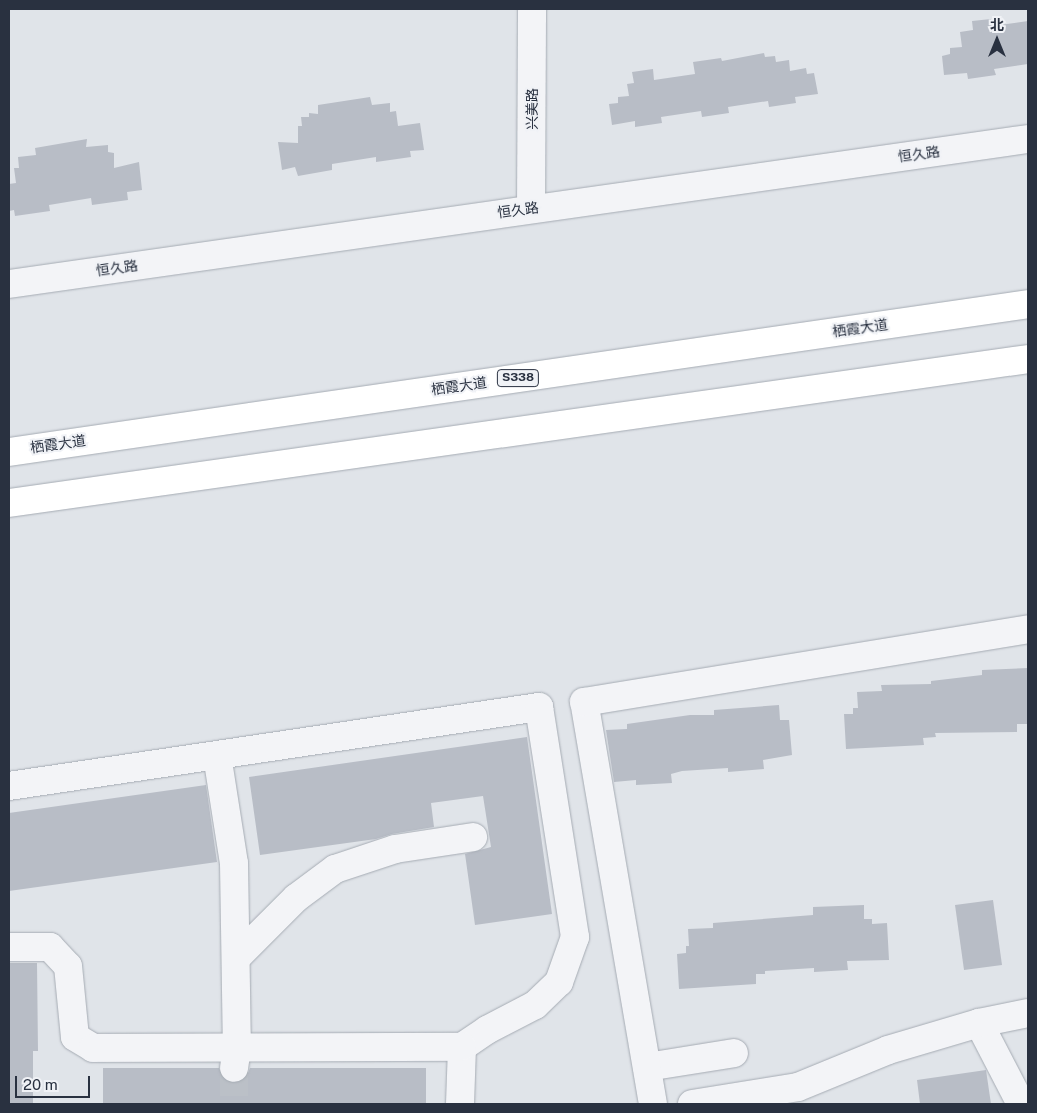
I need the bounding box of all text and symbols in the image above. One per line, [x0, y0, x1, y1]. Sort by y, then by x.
north arrow [972, 15, 1022, 65]
text: 北 [990, 17, 1004, 33]
street label: 兴美路 [524, 88, 540, 130]
street label: 恒久路 [897, 143, 941, 165]
street label: 恒久路 [496, 199, 540, 221]
street label: 恒久路 [95, 257, 139, 279]
street label: 栖霞大道 [831, 316, 889, 340]
road number: S338 [497, 368, 539, 388]
street label: 栖霞大道 [430, 374, 488, 398]
street label: 栖霞大道 [29, 432, 87, 456]
scale bar [18, 1066, 92, 1098]
text: 20 m [23, 1076, 58, 1093]

